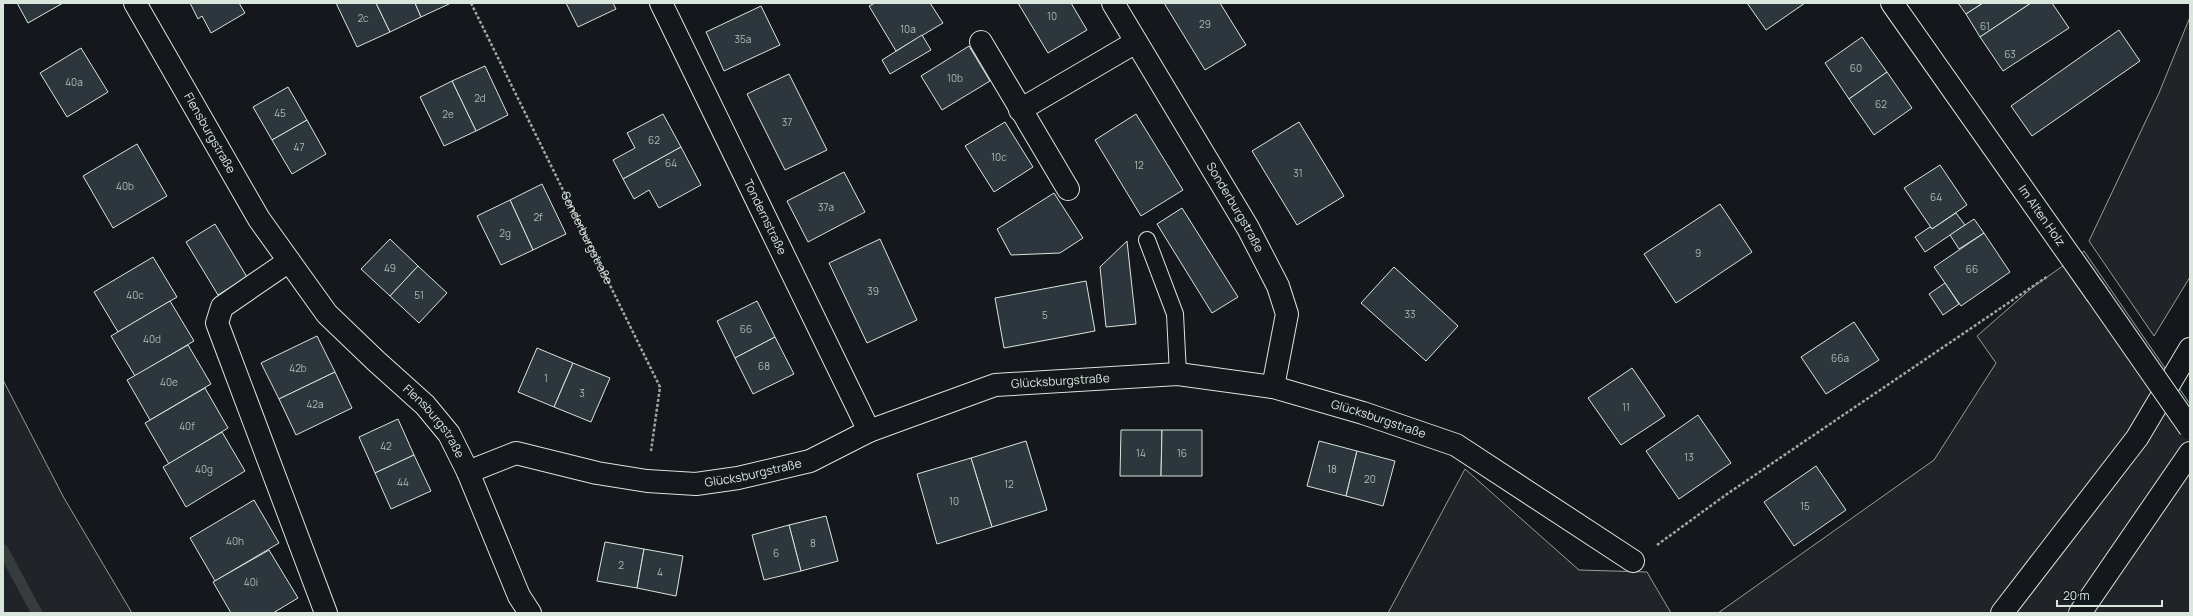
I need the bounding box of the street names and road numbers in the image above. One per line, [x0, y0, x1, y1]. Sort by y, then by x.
street label: Flensburgstraße [180, 89, 240, 176]
street label: Sonderburgstraße [1202, 159, 1268, 255]
street label: Tondernstraße [740, 176, 791, 257]
street label: Im Alten Holz [2015, 181, 2069, 249]
street label: Sonderburgstraße [557, 189, 617, 287]
street label: Glücksburgstraße [1011, 369, 1110, 392]
street label: Flensburgstraße [400, 380, 469, 461]
street label: Glücksburgstraße [1329, 395, 1428, 442]
street label: Glücksburgstraße [703, 454, 803, 491]

